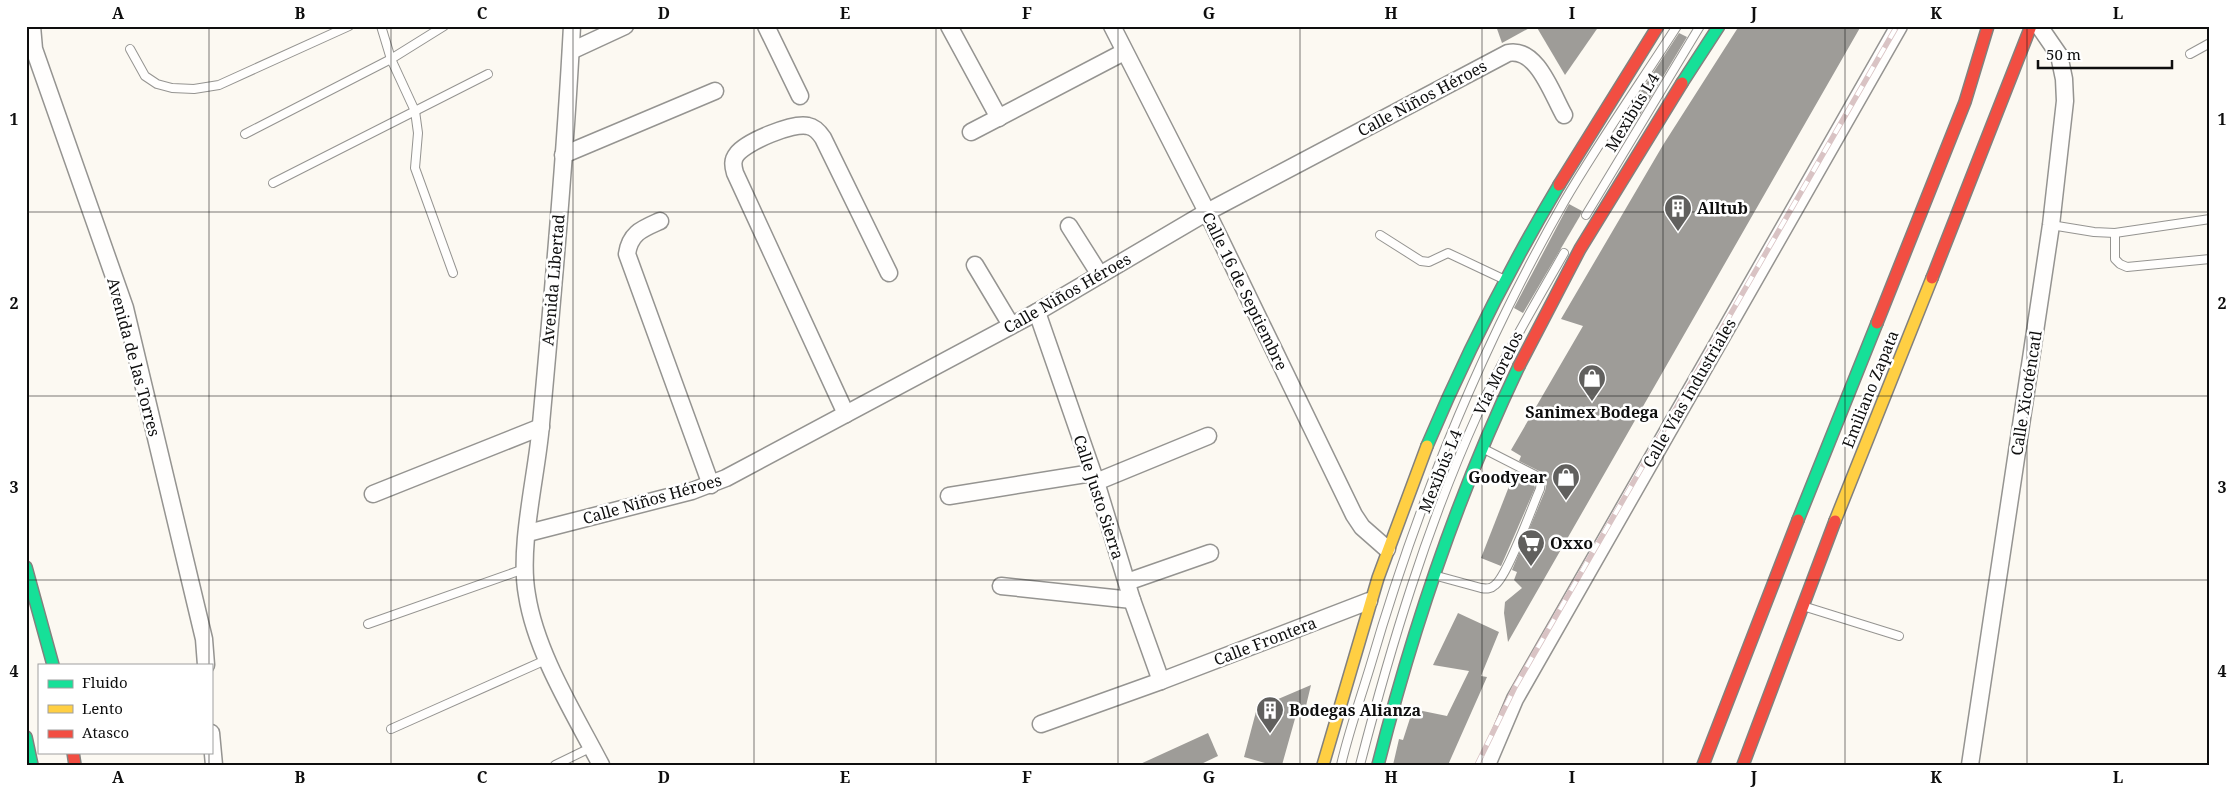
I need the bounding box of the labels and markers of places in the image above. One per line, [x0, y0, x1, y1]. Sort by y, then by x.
building icon: Alltub [1663, 193, 1693, 232]
place label: Alltub [1697, 197, 1748, 219]
shop icon: Sanimex Bodega [1577, 363, 1607, 402]
place label: Sanimex Bodega [1525, 401, 1659, 423]
shop icon: Goodyear [1551, 462, 1581, 501]
place label: Goodyear [1468, 466, 1548, 488]
supermarket icon: Oxxo [1516, 528, 1546, 567]
place label: Oxxo [1550, 532, 1593, 554]
building icon: Bodegas Alianza [1255, 695, 1285, 734]
place label: Bodegas Alianza [1289, 699, 1422, 721]

